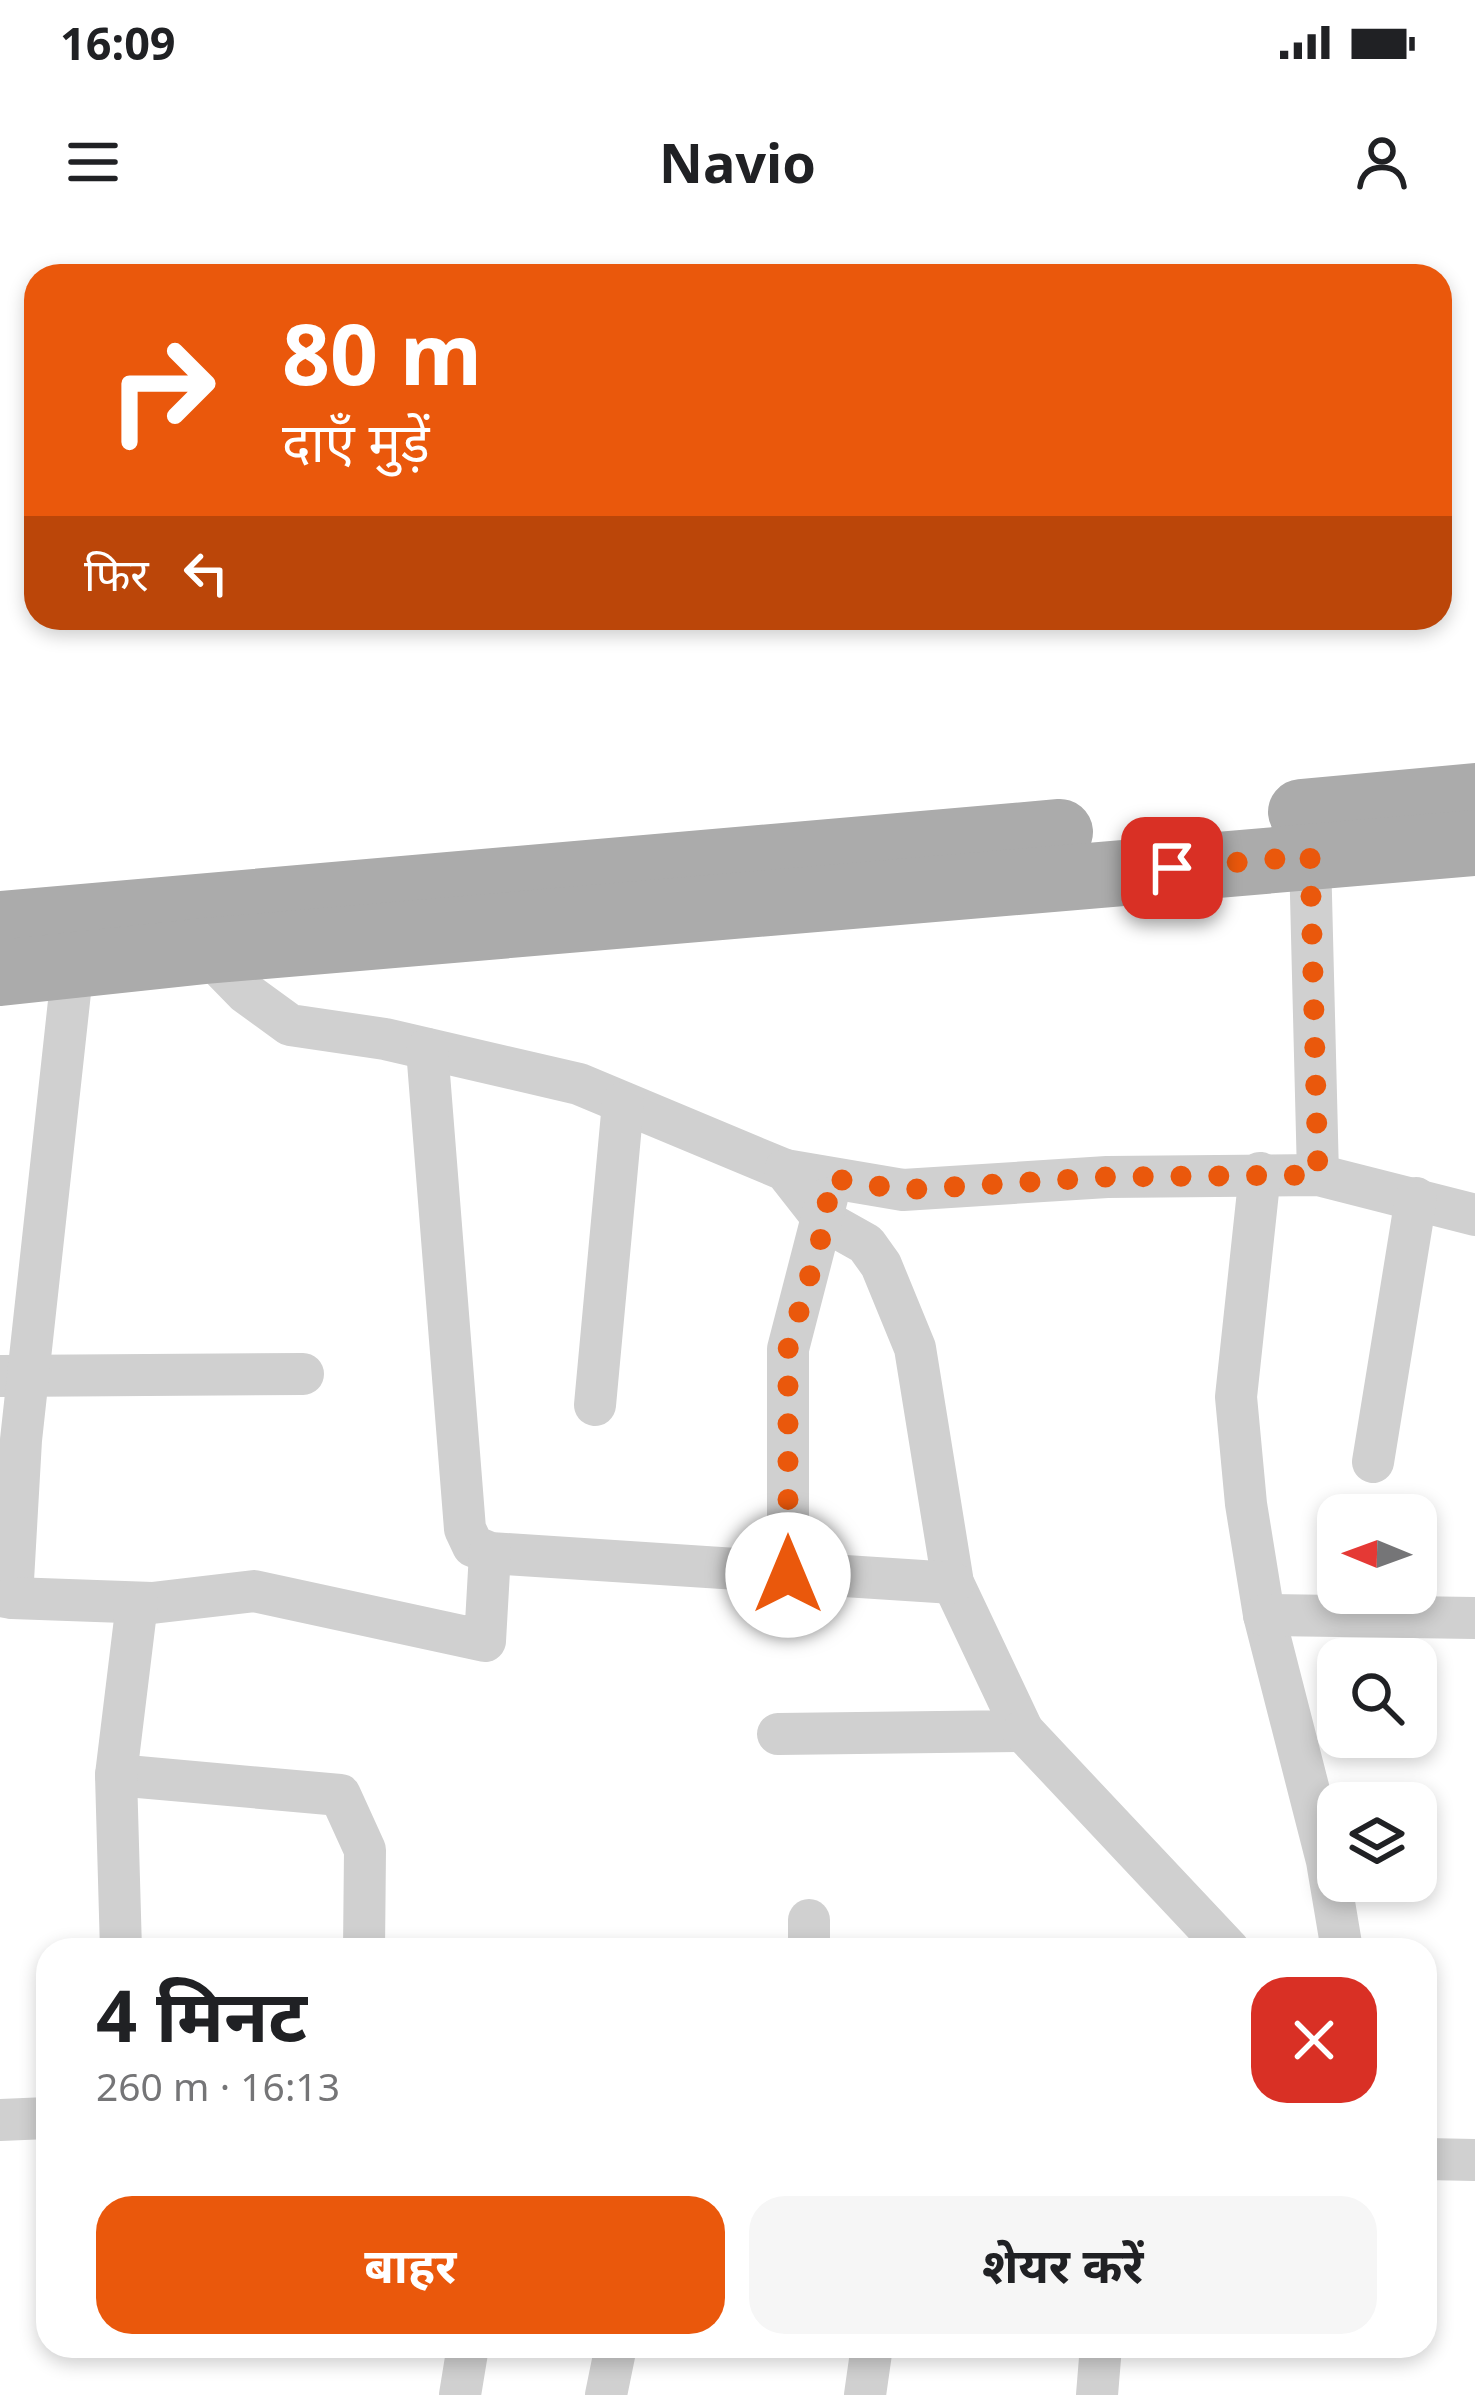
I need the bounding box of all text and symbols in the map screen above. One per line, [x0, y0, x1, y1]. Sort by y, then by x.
text: 16:09 [60, 12, 176, 73]
text: Navio [659, 125, 816, 199]
icon: menu [60, 129, 126, 195]
icon: person [1349, 129, 1415, 195]
text: 80 m [282, 295, 482, 410]
icon: right [84, 312, 240, 468]
text: दाएँ मुड़ें [282, 404, 430, 478]
icon: left [173, 540, 239, 606]
text: फिर [84, 543, 149, 604]
pin [1121, 817, 1223, 919]
icon: arrive [1139, 835, 1205, 901]
north arrow [1317, 1494, 1437, 1614]
map controls [1317, 1494, 1437, 1902]
position arrow [725, 1512, 851, 1638]
button: search [1317, 1638, 1437, 1758]
button: layers [1317, 1782, 1437, 1902]
text: 4 मिनट [96, 1965, 307, 2063]
button: close [1251, 1977, 1377, 2103]
text: 260 m · 16:13 [96, 2059, 340, 2112]
button: बाहर [96, 2196, 725, 2334]
button: शेयर करें [749, 2196, 1377, 2334]

